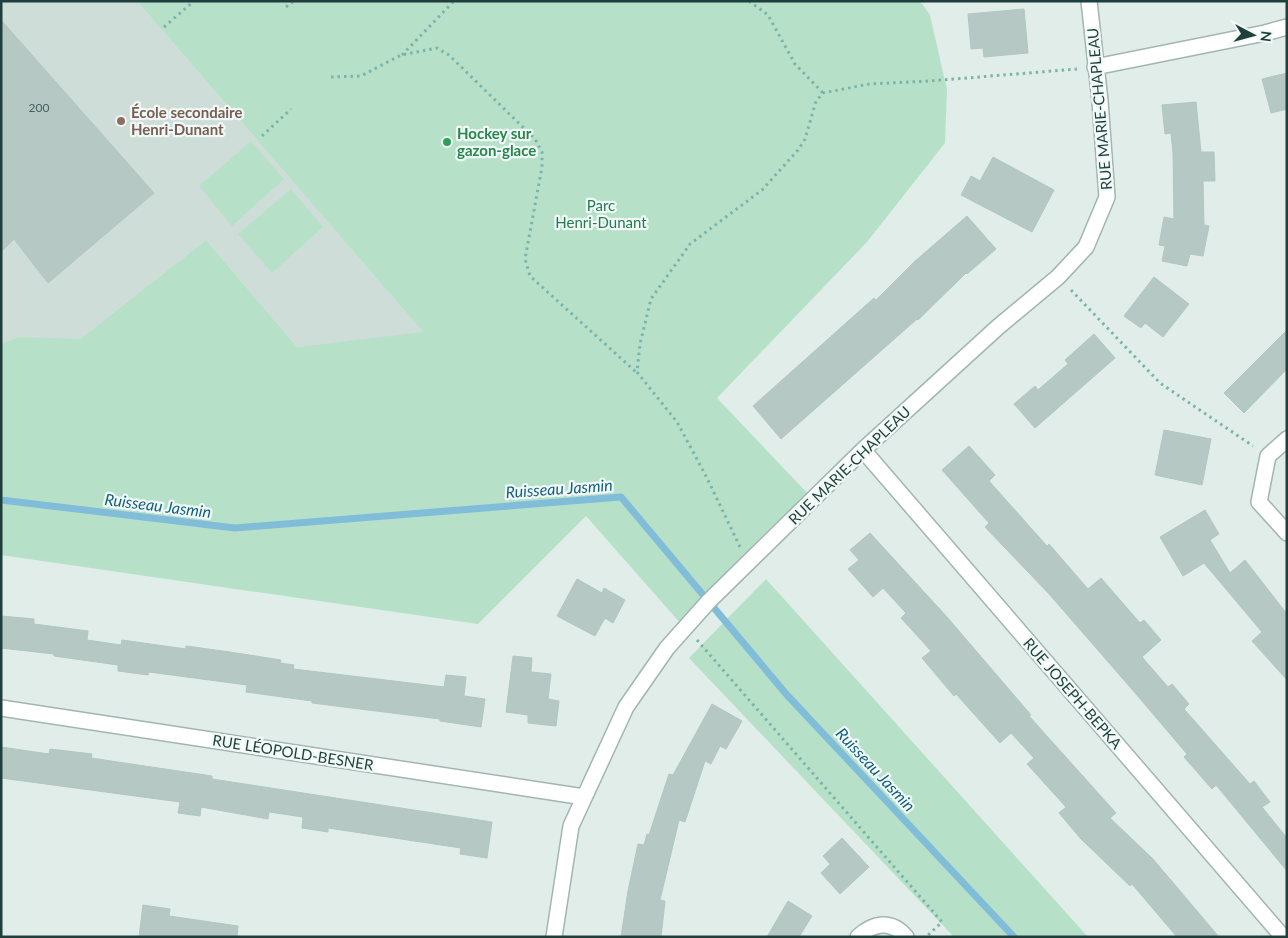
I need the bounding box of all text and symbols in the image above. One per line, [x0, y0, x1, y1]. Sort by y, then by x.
north arrow [1228, 10, 1278, 60]
street label: RUE MARIE-CHAPLEAU [1083, 27, 1115, 191]
text: N [1257, 30, 1275, 43]
house number: 200 [29, 100, 49, 115]
place label: École secondaire Henri-Dunant [131, 103, 243, 138]
marker: École secondaire Henri-Dunant [115, 115, 127, 127]
place label: Hockey sur gazon-glace [457, 124, 536, 159]
marker: Hockey sur gazon-glace [441, 136, 453, 148]
park label: Parc Henri-Dunant [555, 196, 647, 231]
street label: RUE MARIE-CHAPLEAU [784, 402, 914, 528]
water label: Ruisseau Jasmin [505, 475, 613, 501]
water label: Ruisseau Jasmin [104, 489, 212, 521]
street label: RUE JOSEPH-BEPKA [1020, 634, 1127, 753]
water label: Ruisseau Jasmin [833, 723, 919, 815]
street label: RUE LÉOPOLD-BESNER [211, 730, 375, 774]

